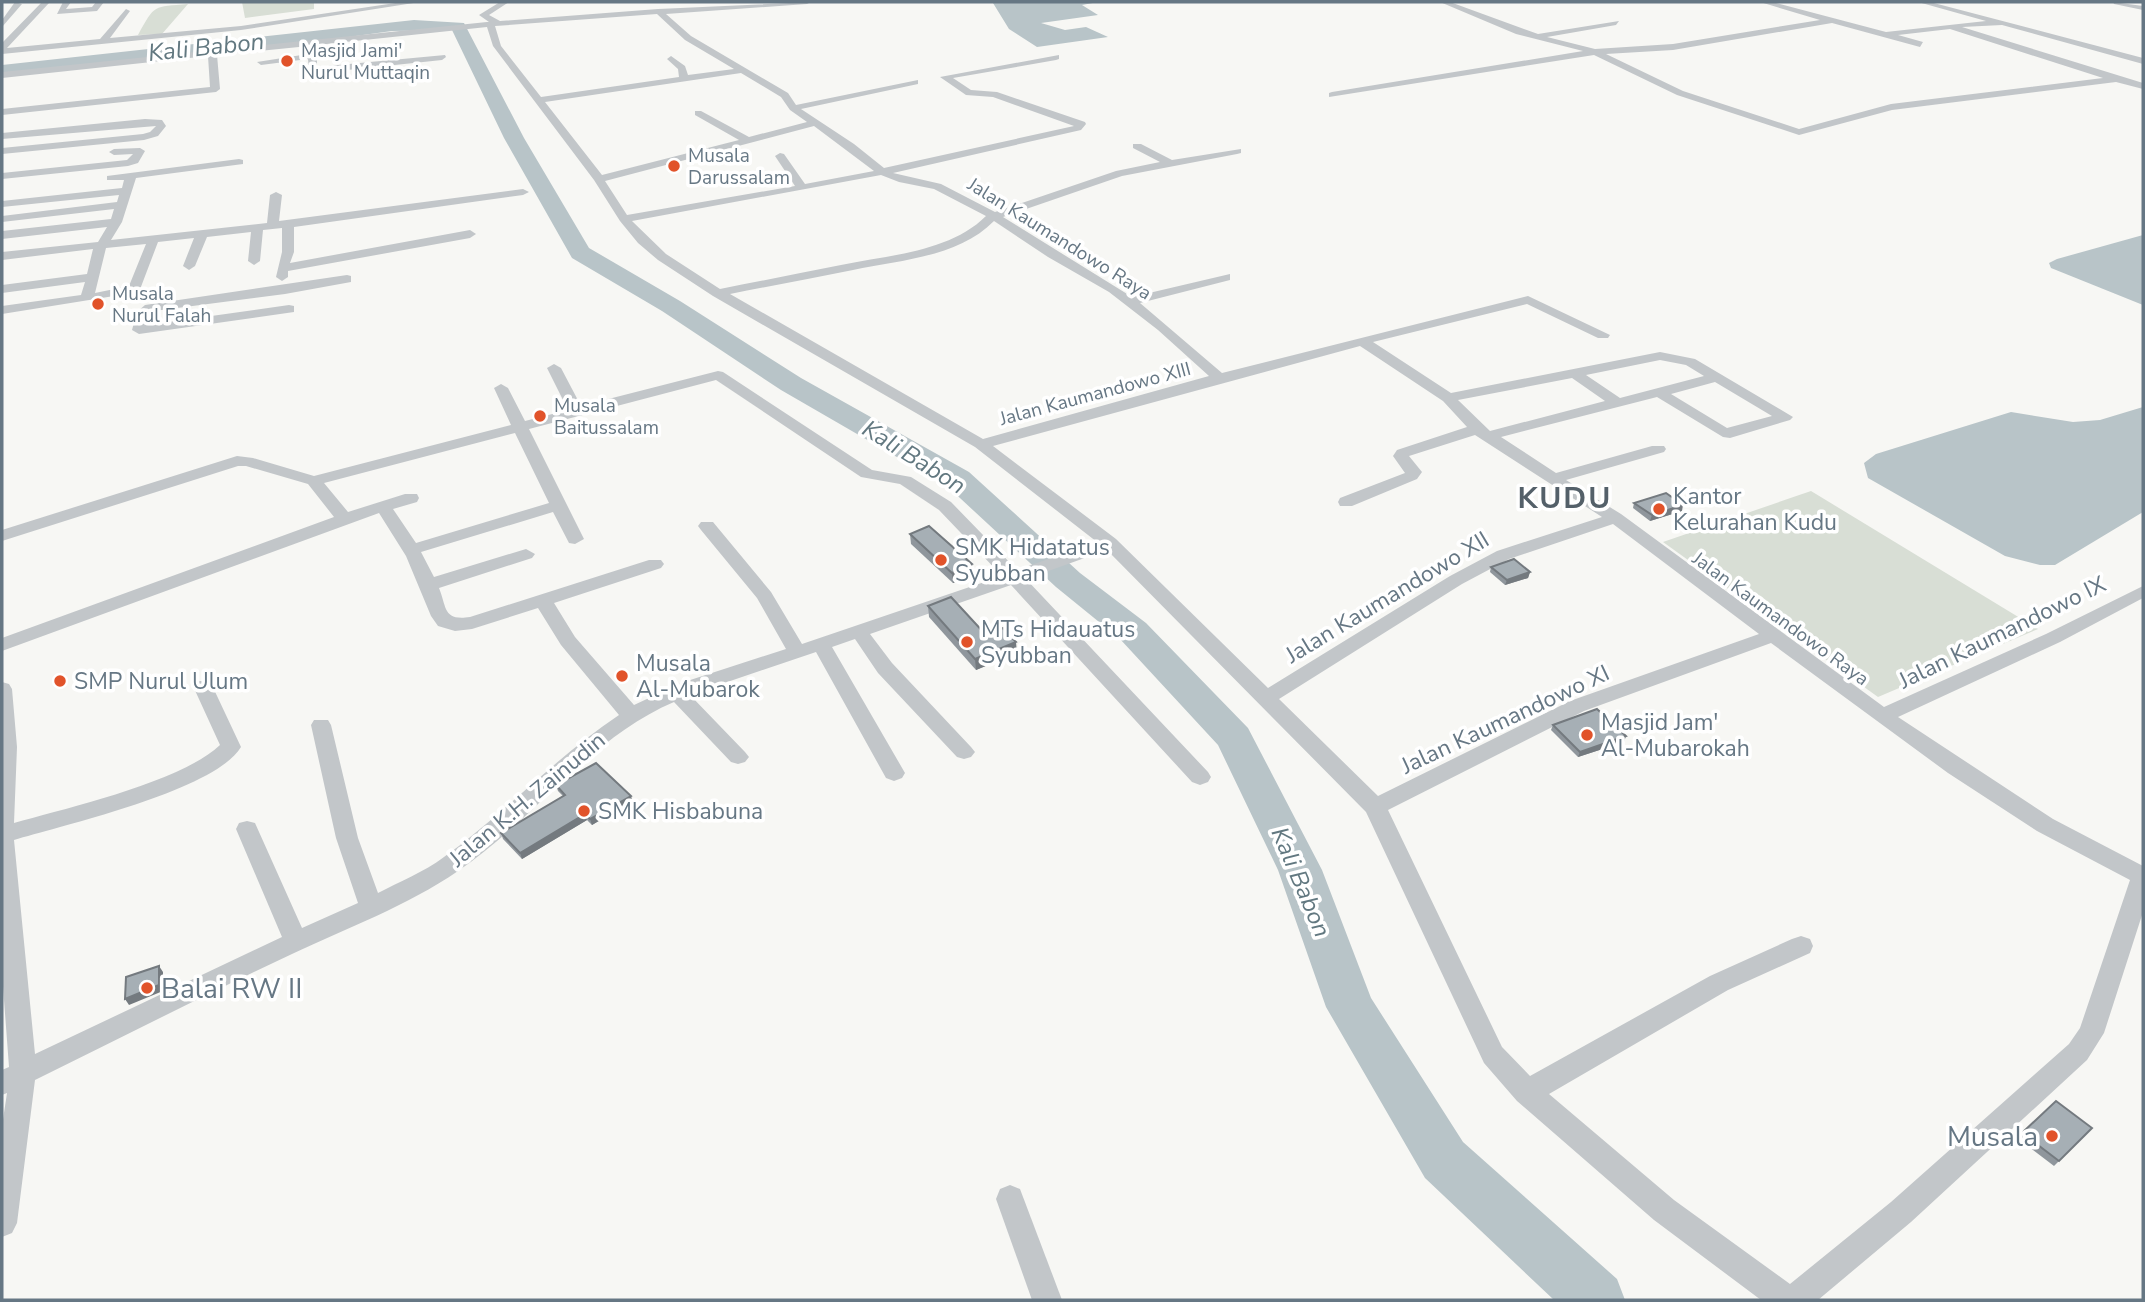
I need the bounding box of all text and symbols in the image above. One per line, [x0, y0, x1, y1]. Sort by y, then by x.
water label: Kali Babon [146, 25, 266, 69]
place label: Masjid Jami' Nurul Muttaqin [301, 38, 430, 86]
marker: Masjid Jami' Nurul Muttaqin [279, 53, 295, 69]
place label: Musala Darussalam [688, 143, 790, 191]
marker: Musala Darussalam [666, 158, 682, 174]
street label: Jalan Kaumandowo Raya [962, 171, 1156, 306]
place label: Musala Nurul Falah [112, 281, 211, 329]
marker: Musala Nurul Falah [90, 296, 106, 312]
street label: Jalan Kaumandowo XIII [996, 356, 1194, 432]
place label: Musala Baitussalam [554, 393, 659, 441]
marker: Musala Baitussalam [532, 408, 548, 424]
water label: Kali Babon [856, 413, 972, 501]
district label: KUDU [1518, 478, 1612, 519]
place label: Kantor Kelurahan Kudu [1673, 481, 1837, 538]
marker: Kantor Kelurahan Kudu [1651, 501, 1667, 517]
street label: Jalan Kaumandowo XII [1279, 524, 1495, 671]
place label: SMK Hidatatus Syubban [955, 532, 1110, 589]
street label: Jalan Kaumandowo Raya [1686, 545, 1874, 692]
marker: SMK Hidatatus Syubban [933, 552, 949, 568]
street label: Jalan Kaumandowo IX [1893, 569, 2111, 697]
place label: MTs Hidauatus Syubban [981, 614, 1135, 671]
marker: MTs Hidauatus Syubban [959, 634, 975, 650]
place label: Musala Al-Mubarok [636, 648, 760, 705]
street label: Jalan Kaumandowo XI [1395, 657, 1615, 782]
place label: SMP Nurul Ulum [74, 666, 248, 697]
marker: Musala Al-Mubarok [614, 668, 630, 684]
marker: SMP Nurul Ulum [52, 673, 68, 689]
place label: Masjid Jam' Al-Mubarokah [1601, 707, 1750, 764]
street label: Jalan K.H. Zainudin [442, 725, 612, 875]
marker: Masjid Jam' Al-Mubarokah [1579, 727, 1595, 743]
place label: SMK Hisbabuna [598, 796, 763, 827]
marker: SMK Hisbabuna [576, 803, 592, 819]
water label: Kali Babon [1264, 822, 1338, 942]
place label: Balai RW II [161, 970, 302, 1008]
marker: Balai RW II [139, 980, 155, 996]
place label: Musala [1947, 1118, 2038, 1156]
marker: Musala [2044, 1128, 2060, 1144]

